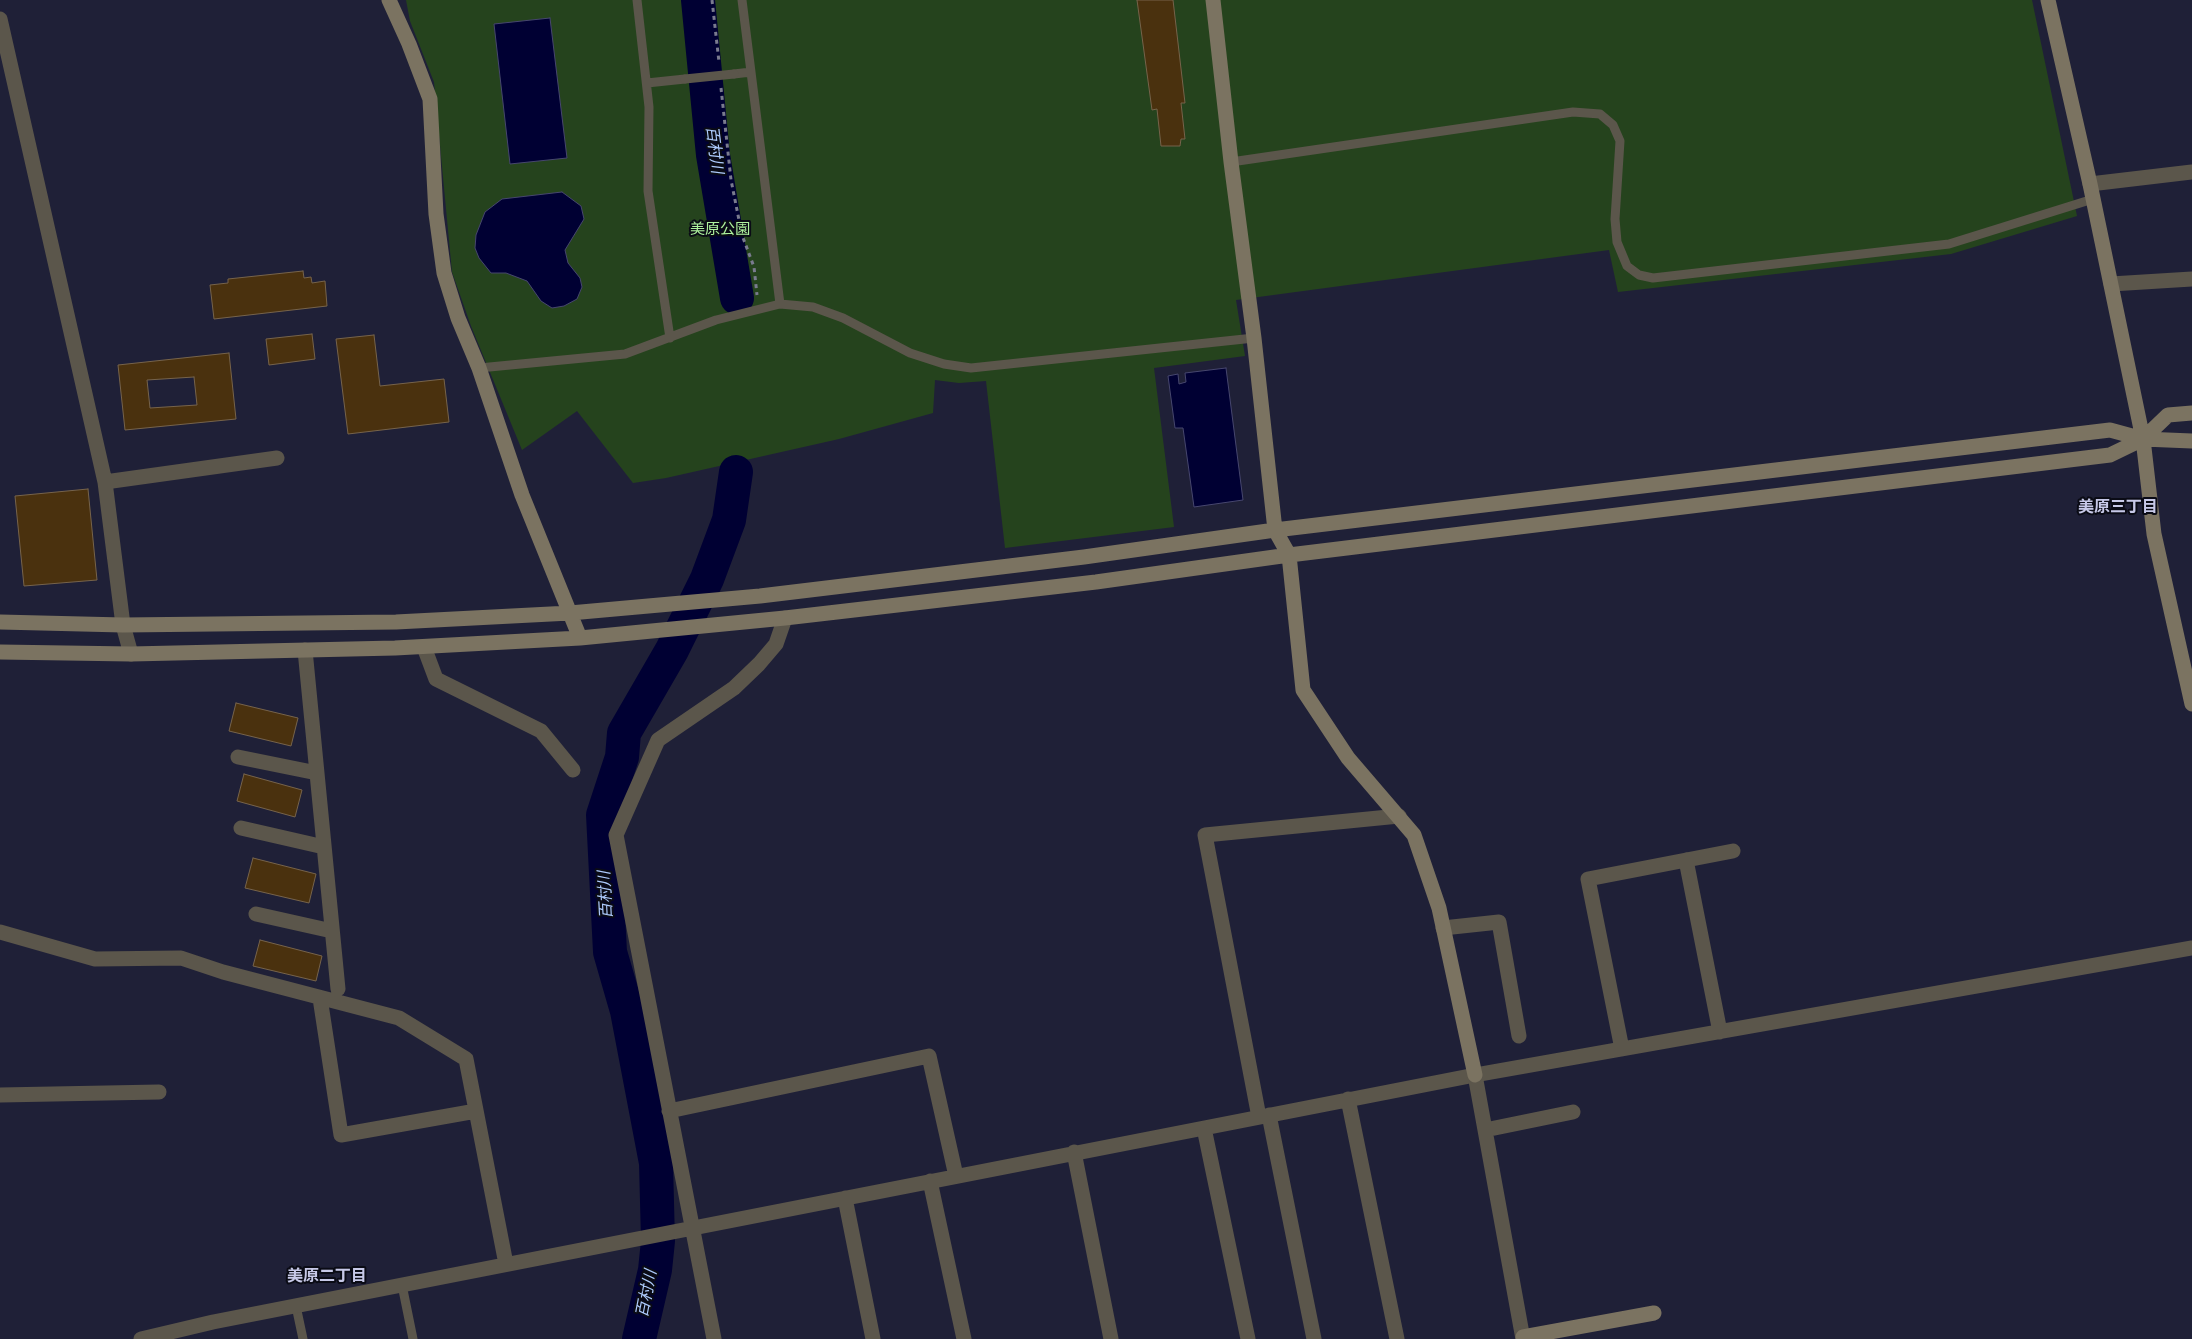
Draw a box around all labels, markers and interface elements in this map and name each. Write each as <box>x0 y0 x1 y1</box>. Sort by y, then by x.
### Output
water label: 百村川 <box>701 125 725 175</box>
park label: 美原公園 <box>690 222 750 240</box>
district label: 美原三丁目 <box>2078 498 2158 518</box>
water label: 百村川 <box>596 871 618 919</box>
district label: 美原二丁目 <box>287 1267 367 1287</box>
water label: 百村川 <box>634 1269 662 1319</box>

